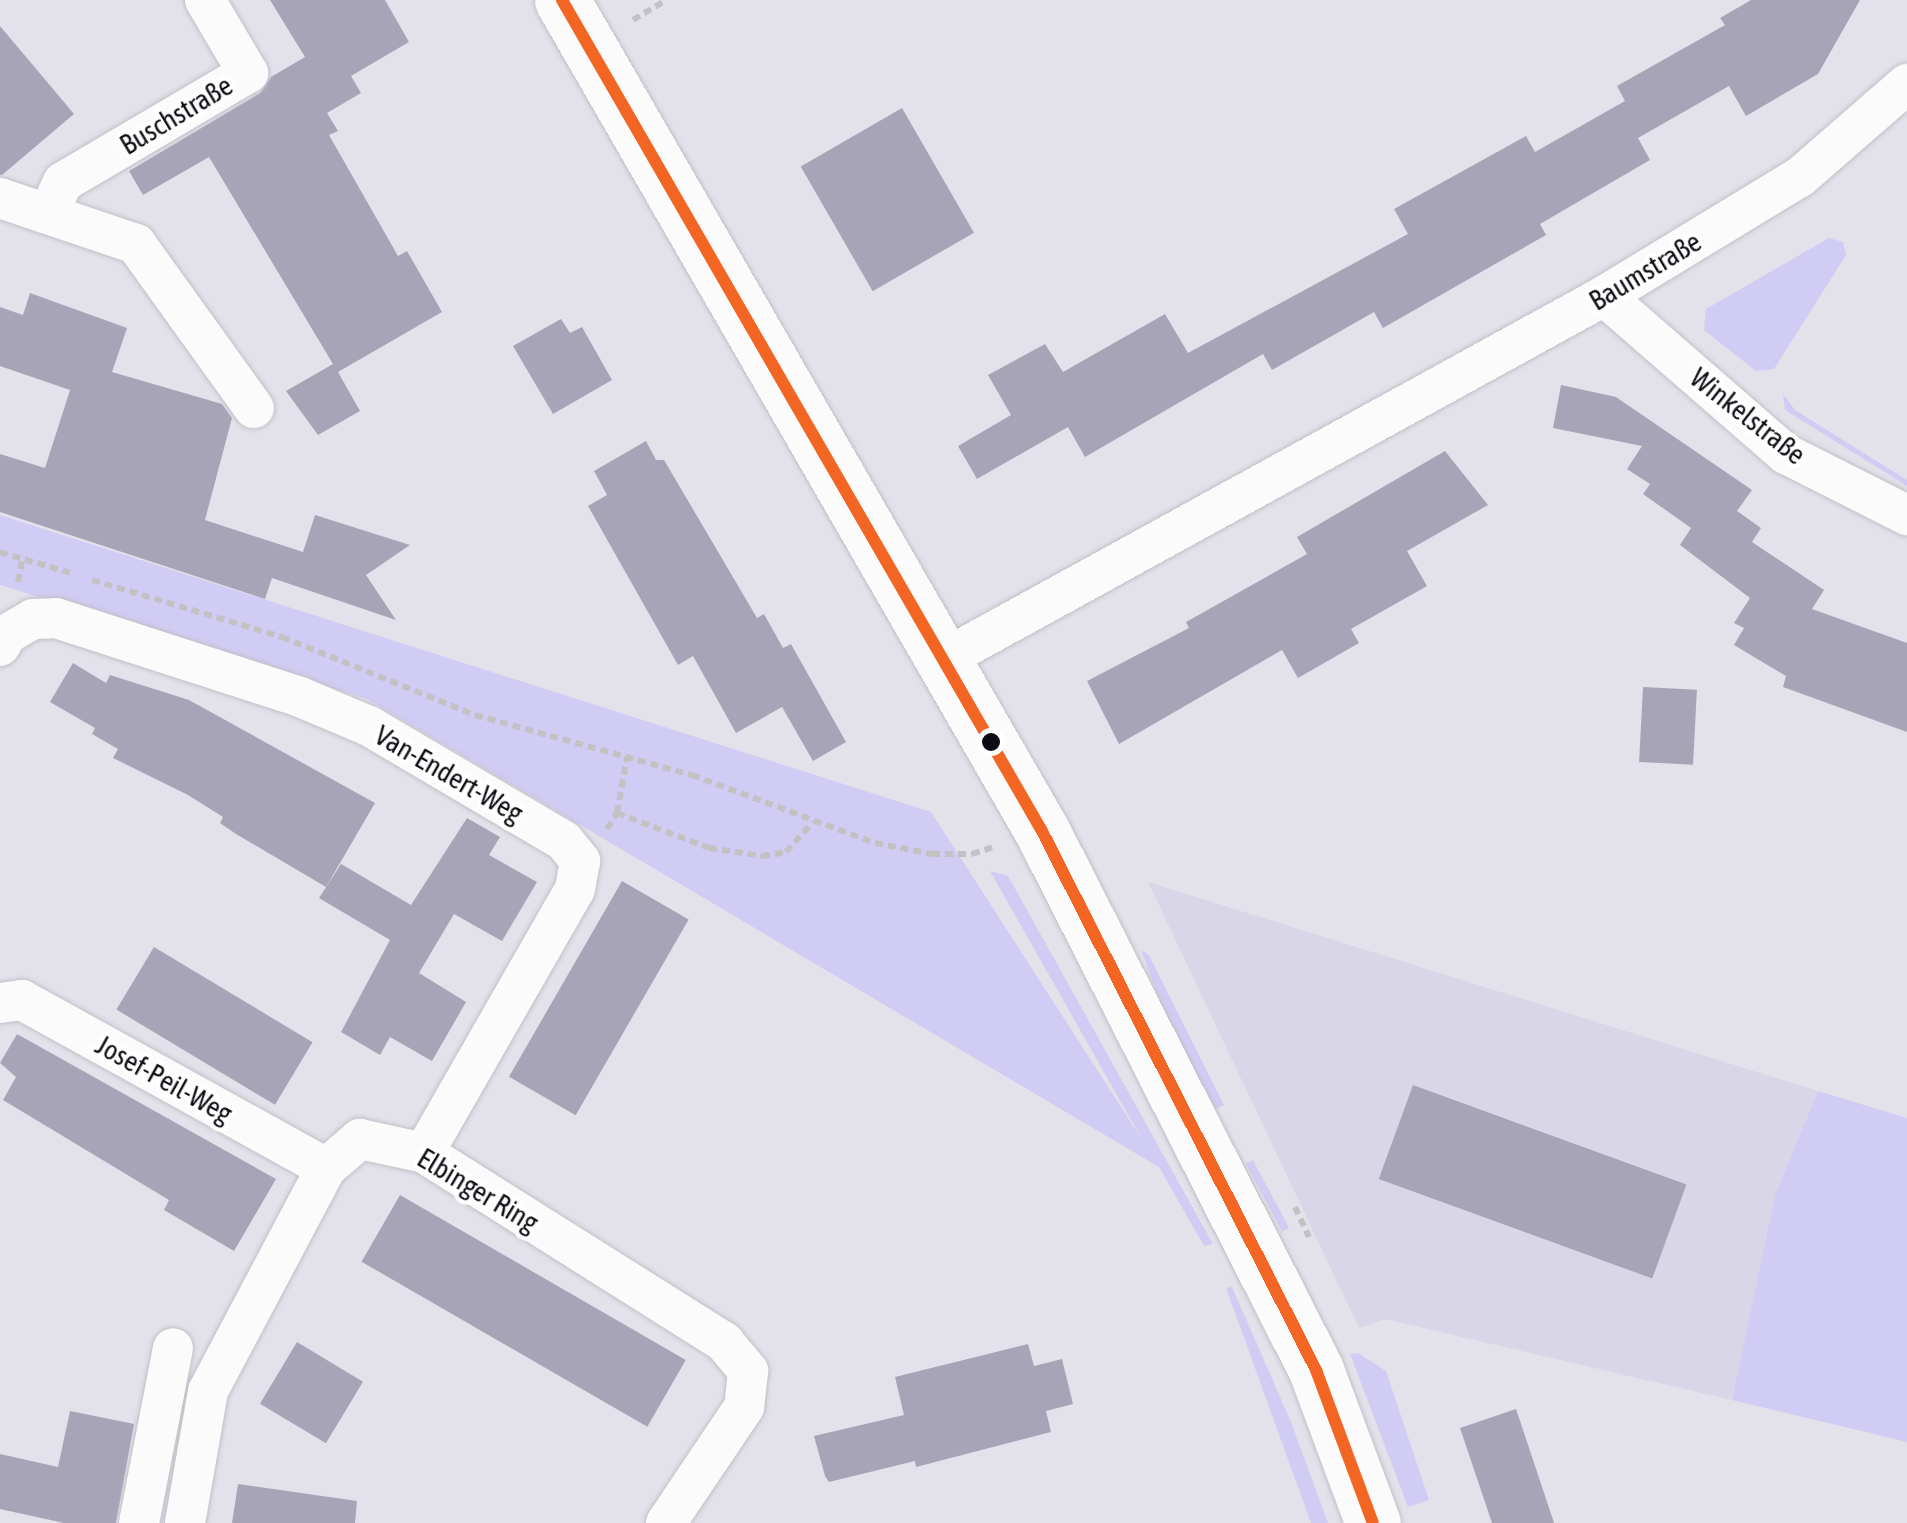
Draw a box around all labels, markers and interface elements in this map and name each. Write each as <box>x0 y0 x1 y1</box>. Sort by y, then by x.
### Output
street label: Buschstraße <box>114 68 238 162</box>
street label: Baumstraße <box>1583 225 1707 317</box>
street label: Winkelstraße <box>1684 361 1812 471</box>
street label: Van-Endert-Weg <box>369 718 529 830</box>
unlabelled marker <box>981 732 1001 752</box>
street label: Josef-Peil-Weg <box>90 1028 238 1130</box>
street label: Elbinger Ring <box>411 1141 545 1239</box>

